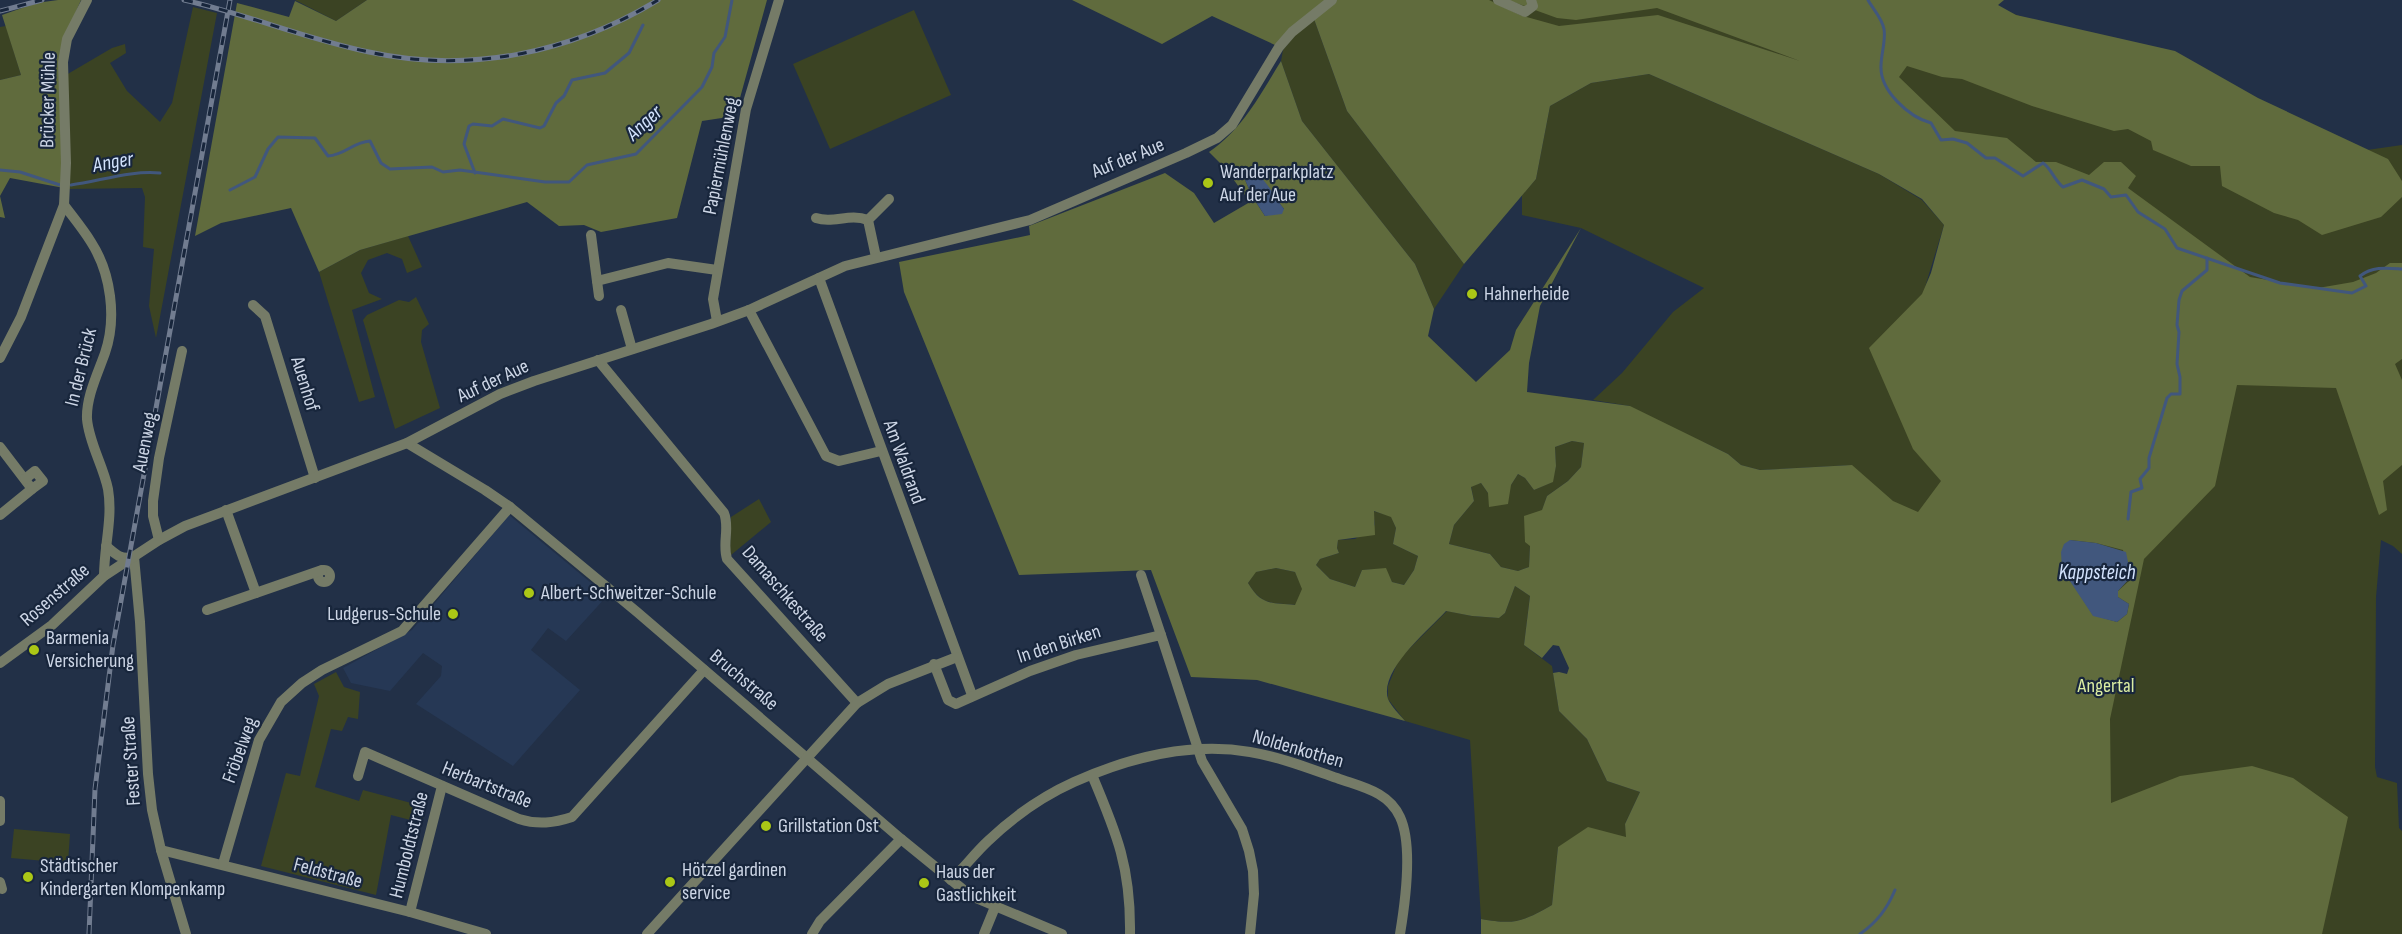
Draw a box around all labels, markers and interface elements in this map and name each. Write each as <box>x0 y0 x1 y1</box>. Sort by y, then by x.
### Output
street label: Brücker Mühle <box>35 52 61 148</box>
street label: Papiermühlenweg <box>698 95 744 217</box>
water label: Anger <box>620 99 668 147</box>
street label: Auf der Aue <box>1087 133 1168 184</box>
water label: Anger <box>90 146 136 178</box>
place label: Wanderparkplatz Auf der Aue <box>1219 160 1333 207</box>
marker: Wanderparkplatz Auf der Aue <box>1201 176 1215 190</box>
place label: Hahnerheide <box>1484 282 1569 306</box>
marker: Hahnerheide <box>1465 287 1479 301</box>
street label: In der Brück <box>60 325 102 409</box>
street label: Auenhof <box>285 353 325 415</box>
street label: Auf der Aue <box>453 354 533 408</box>
street label: Auenweg <box>127 410 163 475</box>
street label: Am Waldrand <box>877 416 930 507</box>
street label: Damaschkestraße <box>737 541 833 647</box>
street label: Rosenstraße <box>15 558 95 632</box>
water label: Kappsteich <box>2059 560 2136 585</box>
place label: Albert-Schweitzer-Schule <box>540 581 716 605</box>
marker: Albert-Schweitzer-Schule <box>522 586 536 600</box>
place label: Ludgerus-Schule <box>327 602 441 626</box>
marker: Ludgerus-Schule <box>446 607 460 621</box>
street label: In den Birken <box>1014 619 1104 669</box>
place label: Barmenia Versicherung <box>46 626 134 673</box>
marker: Barmenia Versicherung <box>27 643 41 657</box>
street label: Bruchstraße <box>705 644 783 716</box>
park label: Angertal <box>2077 674 2134 698</box>
street label: Fröbelweg <box>217 714 263 786</box>
street label: Fester Straße <box>116 715 146 807</box>
street label: Noldenkothen <box>1249 725 1347 773</box>
street label: Herbartstraße <box>439 756 535 814</box>
street label: Humboldtstraße <box>384 789 434 901</box>
place label: Grillstation Ost <box>778 814 879 838</box>
marker: Grillstation Ost <box>759 819 773 833</box>
street label: Feldstraße <box>291 852 365 894</box>
place label: Städtischer Kindergarten Klompenkamp <box>40 854 225 901</box>
place label: Hötzel gardinen service <box>682 858 787 905</box>
place label: Haus der Gastlichkeit <box>936 860 1016 907</box>
marker: Städtischer Kindergarten Klompenkamp <box>21 870 35 884</box>
marker: Hötzel gardinen service <box>663 875 677 889</box>
marker: Haus der Gastlichkeit <box>917 876 931 890</box>

